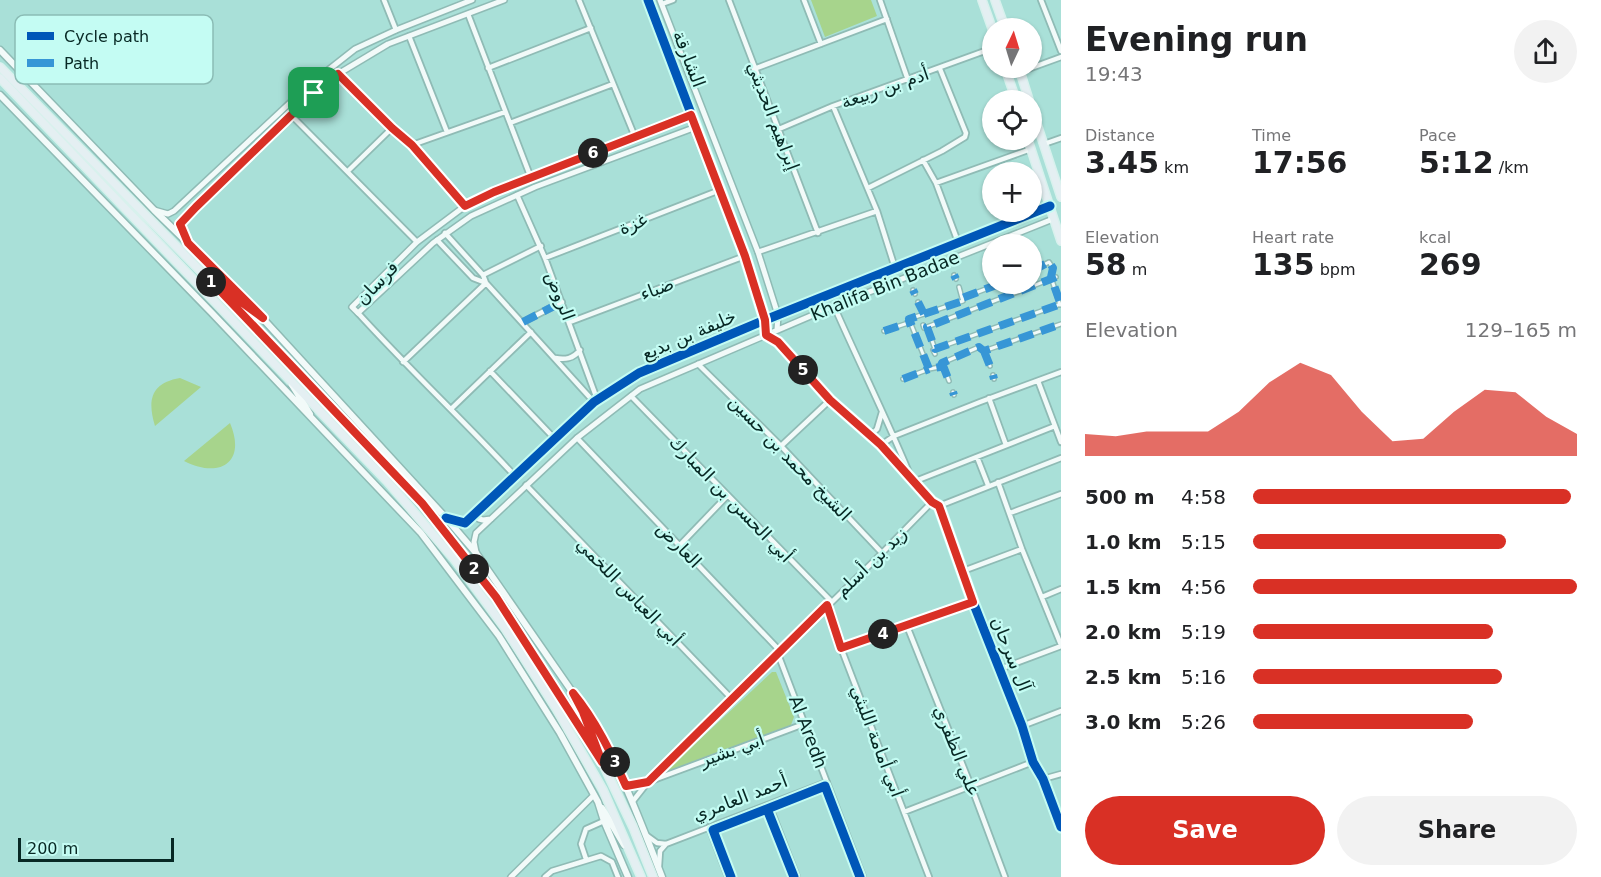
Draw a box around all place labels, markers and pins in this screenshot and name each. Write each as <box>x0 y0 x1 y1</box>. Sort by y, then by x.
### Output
pin <box>288 67 339 118</box>
pin: 6 <box>578 138 608 168</box>
pin: 1 <box>196 267 226 297</box>
pin: 5 <box>788 355 818 385</box>
pin: 2 <box>459 554 489 584</box>
pin: 4 <box>868 619 898 649</box>
pin: 3 <box>600 747 630 777</box>

